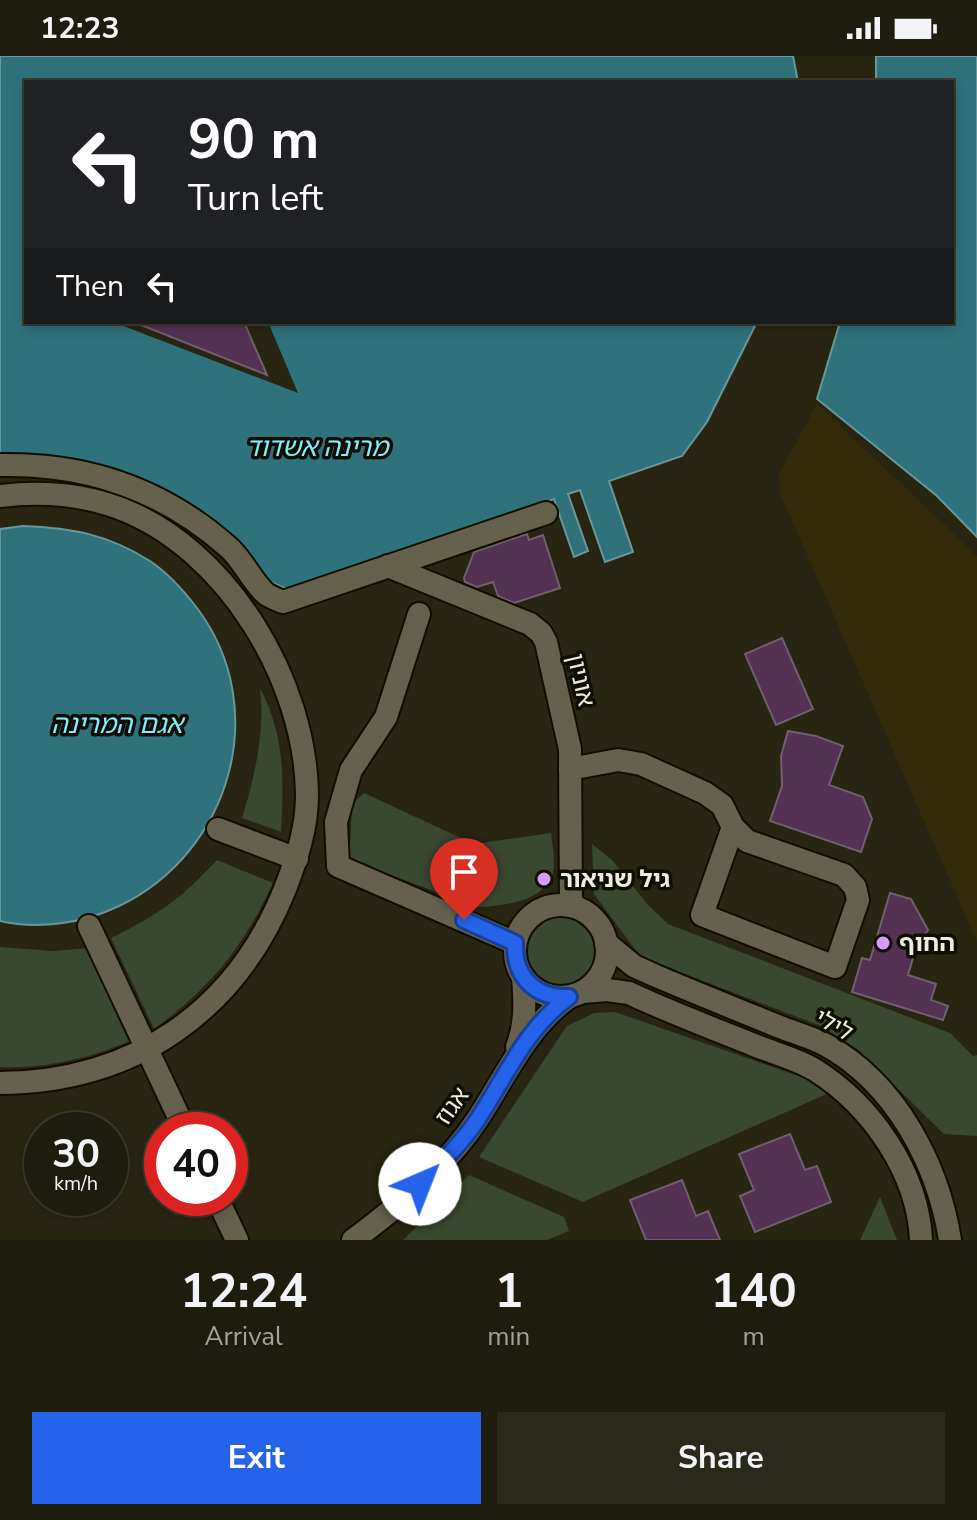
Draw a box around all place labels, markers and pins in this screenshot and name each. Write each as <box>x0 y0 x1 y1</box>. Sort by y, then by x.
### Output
pin <box>430 838 498 920</box>
place label: גיל שניאור <box>560 863 670 895</box>
marker: גיל שניאור <box>535 870 553 888</box>
place label: החוף <box>899 927 955 959</box>
marker: החוף <box>874 934 892 952</box>

